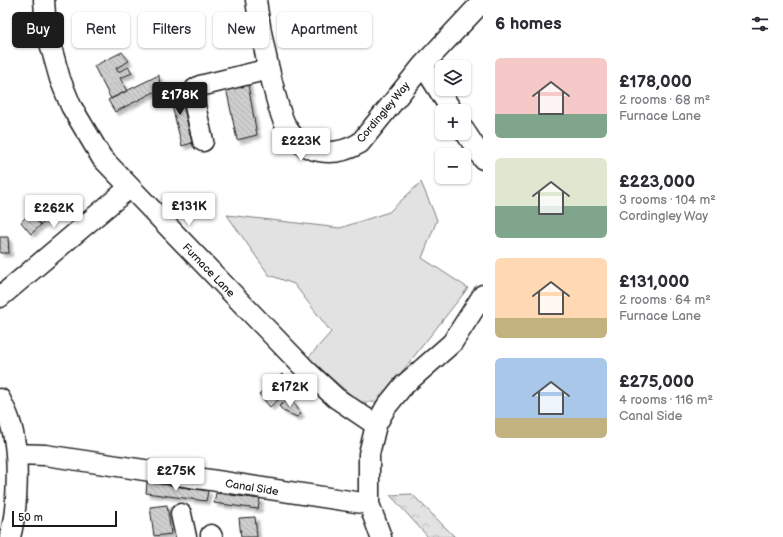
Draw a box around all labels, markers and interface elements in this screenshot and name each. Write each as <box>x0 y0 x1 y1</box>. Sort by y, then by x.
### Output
chip: Buy <box>12 12 64 48</box>
chip: Rent <box>72 12 130 48</box>
chip: Filters <box>138 12 205 48</box>
chip: New <box>213 12 269 48</box>
chip: Apartment <box>277 12 372 48</box>
icon: filters <box>749 13 771 35</box>
text: 6 homes <box>495 14 562 34</box>
map controls <box>435 60 471 184</box>
button: layers <box>435 60 471 96</box>
text: £178,000 <box>619 72 692 92</box>
icon: home <box>527 74 575 122</box>
street label: Cordingley Way <box>354 79 413 145</box>
pin: £178K <box>152 82 208 116</box>
text: £178K <box>161 87 199 103</box>
text: 2 rooms · 68 m² <box>619 92 710 108</box>
button: + <box>435 104 471 140</box>
text: Furnace Lane <box>619 108 701 124</box>
pin: £223K <box>273 128 329 162</box>
text: £223K <box>281 133 321 149</box>
button: − <box>435 148 471 184</box>
text: £223,000 <box>619 172 695 192</box>
icon: home <box>527 174 575 222</box>
text: 3 rooms · 104 m² <box>619 192 716 208</box>
pin: £131K <box>161 193 217 227</box>
pin: £262K <box>26 195 82 229</box>
text: £131K <box>171 198 207 214</box>
text: £262K <box>34 200 74 216</box>
text: Cordingley Way <box>619 208 708 224</box>
street label: Furnace Lane <box>180 241 238 300</box>
text: £131,000 <box>619 272 689 292</box>
icon: home <box>527 274 575 322</box>
text: 2 rooms · 64 m² <box>619 292 711 308</box>
text: Furnace Lane <box>619 308 701 324</box>
text: £275,000 <box>619 372 694 392</box>
pin: £172K <box>262 374 318 408</box>
icon: home <box>527 374 575 422</box>
text: £172K <box>271 379 309 395</box>
text: 4 rooms · 116 m² <box>619 392 713 408</box>
text: Canal Side <box>619 408 683 424</box>
pin: £275K <box>148 458 204 492</box>
text: £275K <box>156 463 196 479</box>
street label: Canal Side <box>224 477 280 498</box>
scale bar <box>12 509 117 528</box>
text: 50 m <box>18 511 43 524</box>

